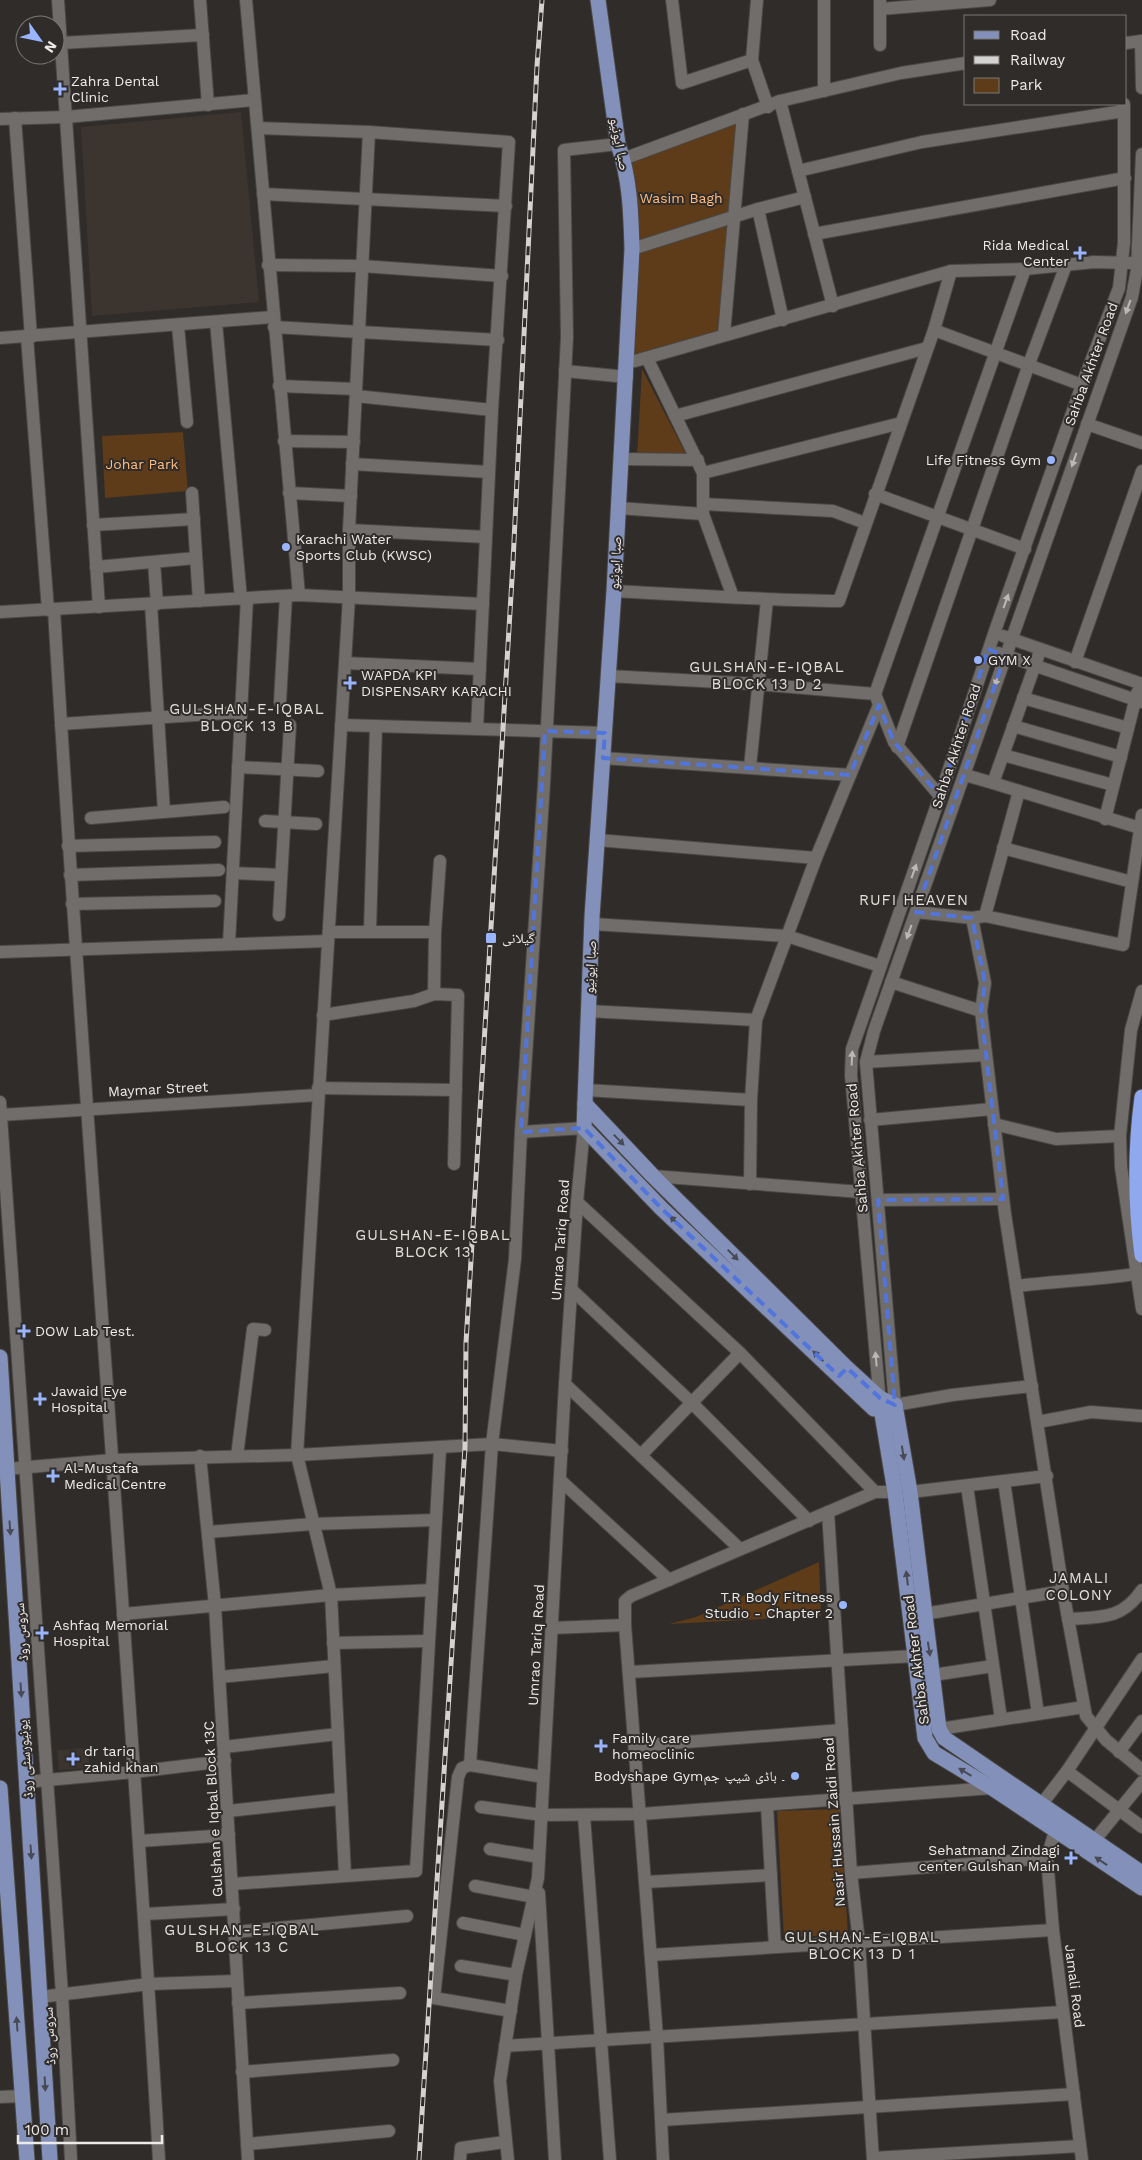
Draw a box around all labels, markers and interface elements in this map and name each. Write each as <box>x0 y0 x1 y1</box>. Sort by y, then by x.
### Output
north arrow <box>15 15 65 65</box>
legend <box>964 15 1127 105</box>
text: Road <box>1010 26 1047 44</box>
text: N <box>41 38 60 56</box>
text: Railway <box>1010 51 1065 69</box>
place label: Zahra Dental Clinic <box>71 73 160 105</box>
text: Park <box>1010 76 1043 94</box>
marker: Zahra Dental Clinic <box>53 82 67 96</box>
street label: صبا ایونیو <box>606 116 633 172</box>
park label: Wasim Bagh <box>639 190 723 206</box>
place label: Rida Medical Center <box>982 237 1070 269</box>
marker: Rida Medical Center <box>1073 246 1087 260</box>
one-way arrow <box>1124 299 1131 314</box>
street label: Sahba Akhter Road <box>1061 300 1121 428</box>
place label: Life Fitness Gym <box>926 452 1041 468</box>
one-way arrow <box>1070 453 1078 468</box>
marker: Life Fitness Gym <box>1045 454 1057 466</box>
park label: Johar Park <box>105 456 179 472</box>
place label: Karachi Water Sports Club (KWSC) <box>296 531 432 563</box>
street label: صبا ایونیو <box>606 536 625 590</box>
marker: Karachi Water Sports Club (KWSC) <box>280 541 292 553</box>
one-way arrow <box>1003 594 1010 609</box>
place label: GYM X <box>988 652 1031 668</box>
marker: GYM X <box>972 654 984 666</box>
district label: GULSHAN-E-IQBAL BLOCK 13 D 2 <box>689 658 845 693</box>
place label: WAPDA KPI DISPENSARY KARACHI <box>361 667 512 699</box>
one-way arrow <box>992 672 1000 687</box>
marker: WAPDA KPI DISPENSARY KARACHI <box>343 676 357 690</box>
street label: Sahba Akhter Road <box>928 682 984 810</box>
district label: GULSHAN-E-IQBAL BLOCK 13 B <box>169 700 325 735</box>
one-way arrow <box>910 863 918 878</box>
district label: RUFI HEAVEN <box>859 891 969 909</box>
one-way arrow <box>905 924 912 939</box>
place label: گیلانی <box>502 930 535 947</box>
marker: گیلانی <box>484 931 498 945</box>
street label: صبا ایونیو <box>581 940 600 994</box>
one-way arrow <box>848 1050 856 1066</box>
street label: Maymar Street <box>108 1078 209 1100</box>
street label: Sahba Akhter Road <box>843 1083 871 1213</box>
one-way arrow <box>613 1133 625 1145</box>
street label: Umrao Tariq Road <box>548 1179 572 1301</box>
one-way arrow <box>669 1215 681 1227</box>
district label: GULSHAN-E-IQBAL BLOCK 13 <box>355 1226 511 1261</box>
one-way arrow <box>727 1249 739 1261</box>
place label: DOW Lab Test. <box>35 1323 135 1339</box>
marker: DOW Lab Test. <box>17 1324 31 1338</box>
one-way arrow <box>813 1350 825 1362</box>
one-way arrow <box>872 1351 880 1367</box>
place label: Jawaid Eye Hospital <box>51 1383 127 1415</box>
marker: Jawaid Eye Hospital <box>33 1392 47 1406</box>
one-way arrow <box>900 1446 908 1462</box>
place label: Al-Mustafa Medical Centre <box>64 1460 166 1492</box>
marker: Al-Mustafa Medical Centre <box>46 1469 60 1483</box>
one-way arrow <box>7 1520 15 1536</box>
district label: JAMALI COLONY <box>1046 1569 1112 1604</box>
one-way arrow <box>902 1570 910 1586</box>
street label: Umrao Tariq Road <box>525 1584 547 1706</box>
place label: T.R Body Fitness Studio - Chapter 2 <box>705 1589 833 1621</box>
street label: Sahba Akhter Road <box>900 1594 932 1726</box>
marker: T.R Body Fitness Studio - Chapter 2 <box>837 1599 849 1611</box>
street label: سروس روڈ <box>11 1602 32 1662</box>
place label: Ashfaq Memorial Hospital <box>53 1617 169 1649</box>
marker: Ashfaq Memorial Hospital <box>35 1626 49 1640</box>
one-way arrow <box>926 1641 934 1657</box>
one-way arrow <box>17 1683 25 1699</box>
street label: یونیورسٹی روڈ <box>14 1719 37 1799</box>
street label: Gulshan e Iqbal Block 13C <box>200 1720 226 1898</box>
place label: Family care homeoclinic <box>612 1730 695 1762</box>
street label: Nasir Hussain Zaidi Road <box>820 1737 848 1907</box>
marker: Family care homeoclinic <box>594 1739 608 1753</box>
place label: dr tariq zahid khan <box>84 1743 159 1775</box>
marker: dr tariq zahid khan <box>66 1752 80 1766</box>
place label: Bodyshape Gym۔ باڈی شیپ جم <box>594 1768 786 1786</box>
one-way arrow <box>959 1768 972 1777</box>
marker: Bodyshape Gym۔ باڈی شیپ جم <box>789 1770 801 1782</box>
place label: Sehatmand Zindagi center Gulshan Main <box>919 1842 1060 1874</box>
one-way arrow <box>27 1845 35 1861</box>
marker: Sehatmand Zindagi center Gulshan Main <box>1064 1851 1078 1865</box>
one-way arrow <box>1095 1856 1108 1865</box>
district label: GULSHAN-E-IQBAL BLOCK 13 C <box>164 1921 320 1956</box>
district label: GULSHAN-E-IQBAL BLOCK 13 D 1 <box>784 1928 940 1963</box>
street label: Jamali Road <box>1062 1943 1088 2029</box>
street label: سروس روڈ <box>39 2006 60 2065</box>
one-way arrow <box>13 2016 21 2032</box>
one-way arrow <box>42 2077 50 2093</box>
scale bar <box>18 2112 161 2144</box>
text: 100 m <box>25 2121 69 2139</box>

